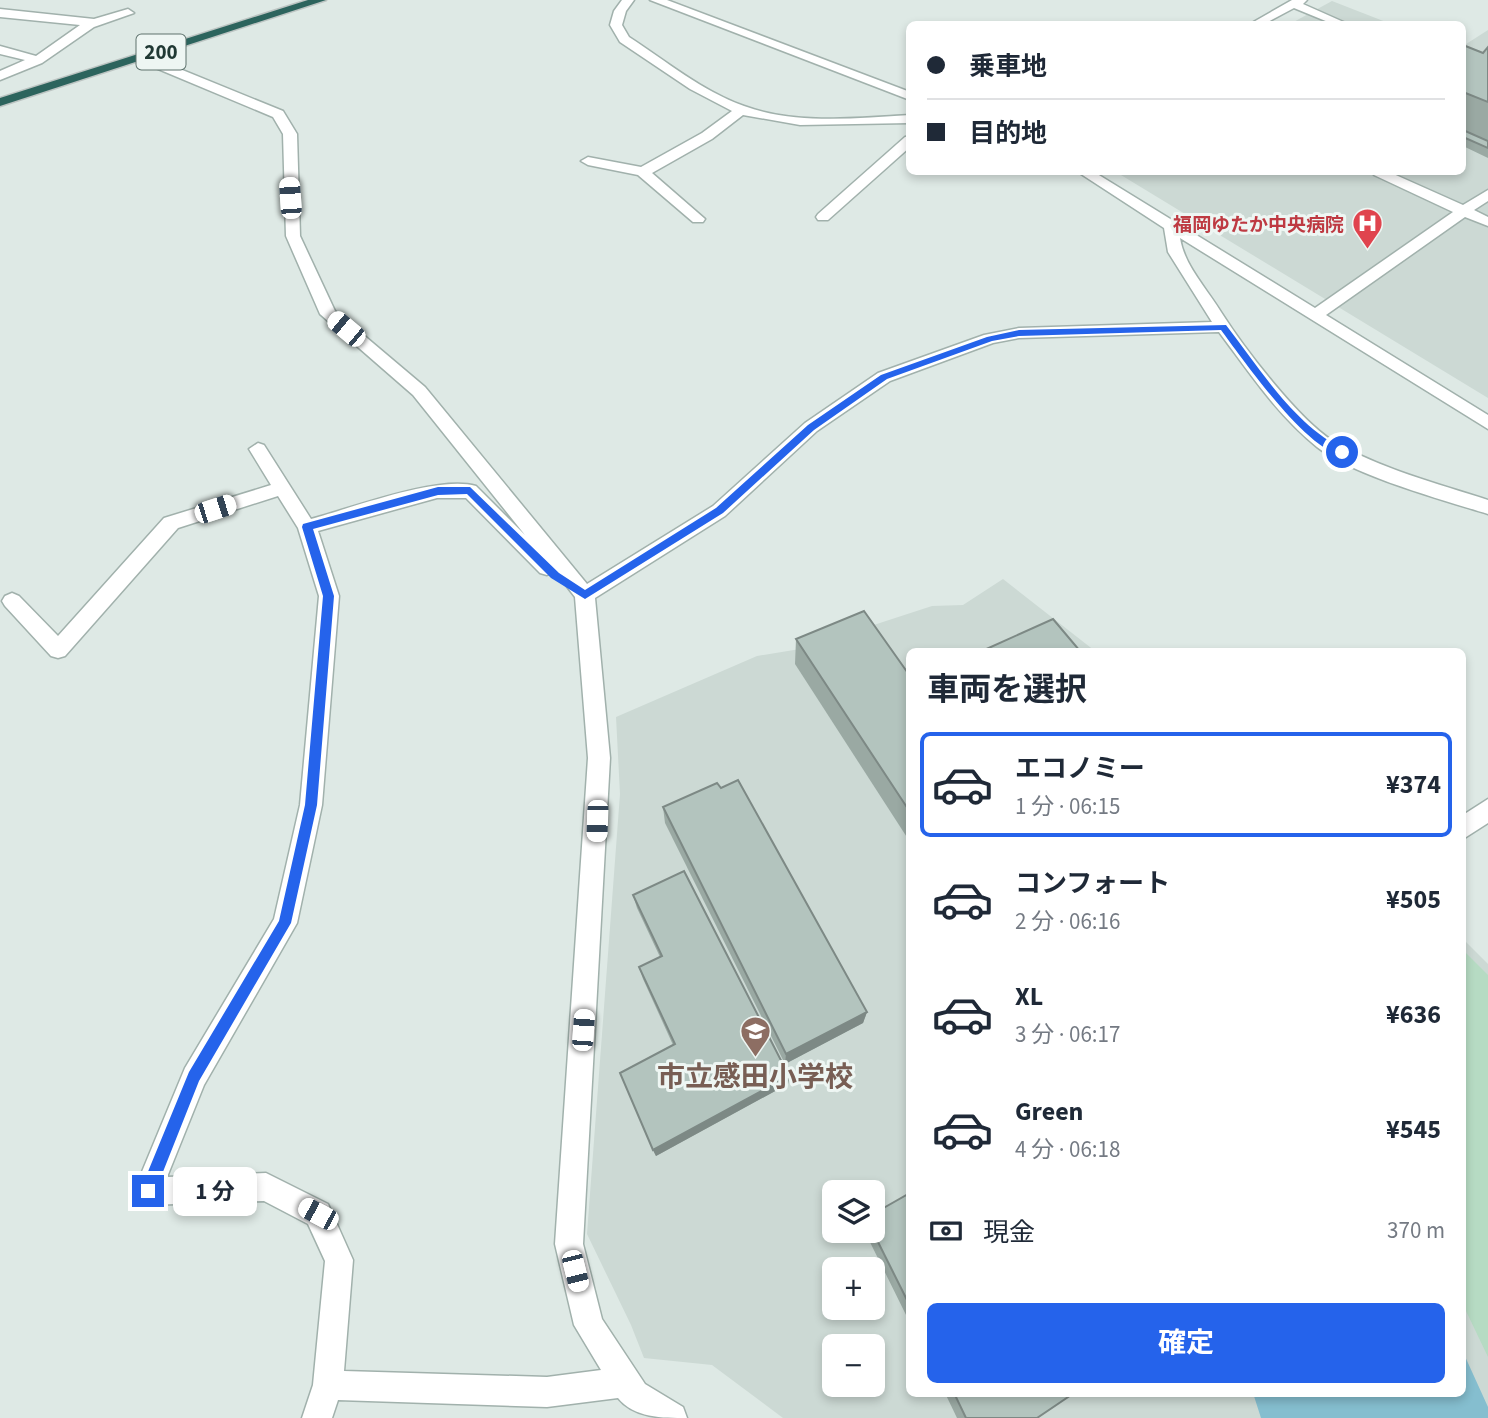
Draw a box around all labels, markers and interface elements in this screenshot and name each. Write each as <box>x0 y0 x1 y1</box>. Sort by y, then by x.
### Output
road number: 200 <box>136 34 186 70</box>
text: 乗車地 <box>969 48 1047 85</box>
text: 目的地 <box>969 115 1047 152</box>
car <box>279 176 302 220</box>
hospital icon: 福岡ゆたか中央病院 <box>1350 207 1384 251</box>
place label: 福岡ゆたか中央病院 <box>1173 212 1344 239</box>
car <box>324 307 369 351</box>
route start <box>1326 436 1358 468</box>
car <box>192 493 239 525</box>
text: 車両を選択 <box>927 667 1087 713</box>
text: エコノミー <box>1015 750 1145 787</box>
icon: car <box>931 753 994 816</box>
text: ¥374 <box>1386 766 1441 803</box>
text: 1 分 · 06:15 <box>1015 790 1120 823</box>
car <box>586 800 609 842</box>
text: コンフォート <box>1015 865 1170 902</box>
icon: car <box>931 868 994 931</box>
text: ¥505 <box>1386 881 1441 918</box>
text: 2 分 · 06:16 <box>1015 905 1120 938</box>
text: XL <box>1015 978 1043 1015</box>
icon: car <box>931 983 994 1046</box>
text: ¥636 <box>1386 996 1441 1033</box>
car <box>572 1008 595 1052</box>
school or university icon: 市立感田小学校 <box>738 1015 772 1059</box>
text: 3 分 · 06:17 <box>1015 1018 1120 1051</box>
place label: 市立感田小学校 <box>657 1057 853 1097</box>
text: Green <box>1015 1093 1083 1130</box>
icon: car <box>931 1098 994 1161</box>
text: ¥545 <box>1386 1111 1441 1148</box>
text: 4 分 · 06:18 <box>1015 1133 1120 1166</box>
callout: 1 分 <box>172 1166 256 1216</box>
route end <box>132 1175 164 1207</box>
text: 1 分 <box>195 1175 235 1208</box>
map controls <box>822 1180 885 1397</box>
button: layers <box>822 1180 885 1243</box>
car <box>295 1195 342 1233</box>
icon: cash <box>927 1212 965 1250</box>
text: 現金 <box>983 1214 1035 1251</box>
text: 370 m <box>1387 1214 1445 1247</box>
car <box>560 1248 591 1294</box>
button: + <box>822 1257 885 1320</box>
button: 確定 <box>927 1303 1445 1383</box>
button: − <box>822 1334 885 1397</box>

